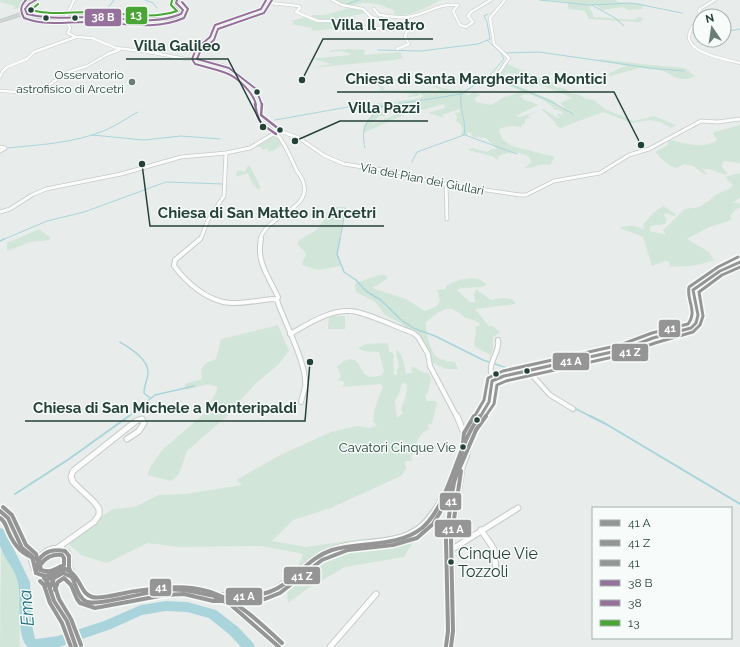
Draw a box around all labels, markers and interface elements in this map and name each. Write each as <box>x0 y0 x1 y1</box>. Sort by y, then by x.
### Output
unlabelled marker <box>26 5 36 15</box>
line badge: 13 <box>125 6 148 25</box>
line badge: 38 B <box>84 8 122 27</box>
north arrow <box>692 8 732 48</box>
text: 13 <box>130 9 142 22</box>
text: 38 B <box>92 11 115 24</box>
text: N <box>704 11 715 26</box>
callout: Villa Il Teatro <box>323 12 433 39</box>
unlabelled marker <box>41 13 51 23</box>
unlabelled marker <box>70 13 80 23</box>
text: Villa Il Teatro <box>331 16 425 34</box>
callout: Villa Galileo <box>126 32 228 59</box>
text: Villa Galileo <box>134 37 220 55</box>
callout: Chiesa di Santa Margherita a Montici <box>337 65 614 92</box>
place label: Osservatorio astrofisico di Arcetri <box>16 68 124 96</box>
text: Chiesa di Santa Margherita a Montici <box>345 70 607 88</box>
marker: Osservatorio astrofisico di Arcetri <box>127 77 137 87</box>
unlabelled marker <box>252 87 262 97</box>
callout: Villa Pazzi <box>340 94 428 121</box>
text: Villa Pazzi <box>348 99 420 117</box>
unlabelled marker <box>275 125 285 135</box>
street label: Via del Pian dei Giullari <box>359 160 485 198</box>
callout: Chiesa di San Matteo in Arcetri <box>150 199 384 226</box>
text: Chiesa di San Matteo in Arcetri <box>158 204 376 222</box>
line badge: 41 <box>658 319 681 338</box>
text: 41 <box>664 322 676 335</box>
line badge: 41 Z <box>611 343 649 362</box>
text: 41 Z <box>619 346 641 359</box>
line badge: 41 A <box>552 352 590 371</box>
text: 41 A <box>560 355 582 368</box>
unlabelled marker <box>522 366 532 376</box>
unlabelled marker <box>491 369 501 379</box>
callout: Chiesa di San Michele a Monteripaldi <box>25 394 305 421</box>
text: Chiesa di San Michele a Monteripaldi <box>33 399 297 417</box>
unlabelled marker <box>472 415 482 425</box>
place label: Cavatori Cinque Vie <box>339 440 456 455</box>
marker: Cavatori Cinque Vie <box>458 442 468 452</box>
line badge: 41 <box>439 492 462 511</box>
text: 41 <box>445 495 457 508</box>
legend <box>592 507 732 639</box>
text: 41 A <box>628 516 651 530</box>
line badge: 41 A <box>434 519 472 538</box>
text: 41 A <box>442 523 464 536</box>
text: 41 Z <box>628 536 651 550</box>
place label: Cinque Vie Tozzoli <box>458 544 538 581</box>
text: 41 <box>628 556 640 570</box>
marker: Cinque Vie Tozzoli <box>446 557 456 567</box>
line badge: 41 Z <box>283 566 321 585</box>
text: 41 Z <box>291 570 313 583</box>
text: 38 B <box>628 576 653 590</box>
line badge: 41 <box>149 578 172 597</box>
text: 41 <box>155 581 167 594</box>
line badge: 41 A <box>225 587 263 606</box>
water label: Ema <box>14 588 38 627</box>
text: 41 A <box>233 590 255 603</box>
text: 38 <box>628 596 642 610</box>
text: 13 <box>628 616 640 630</box>

